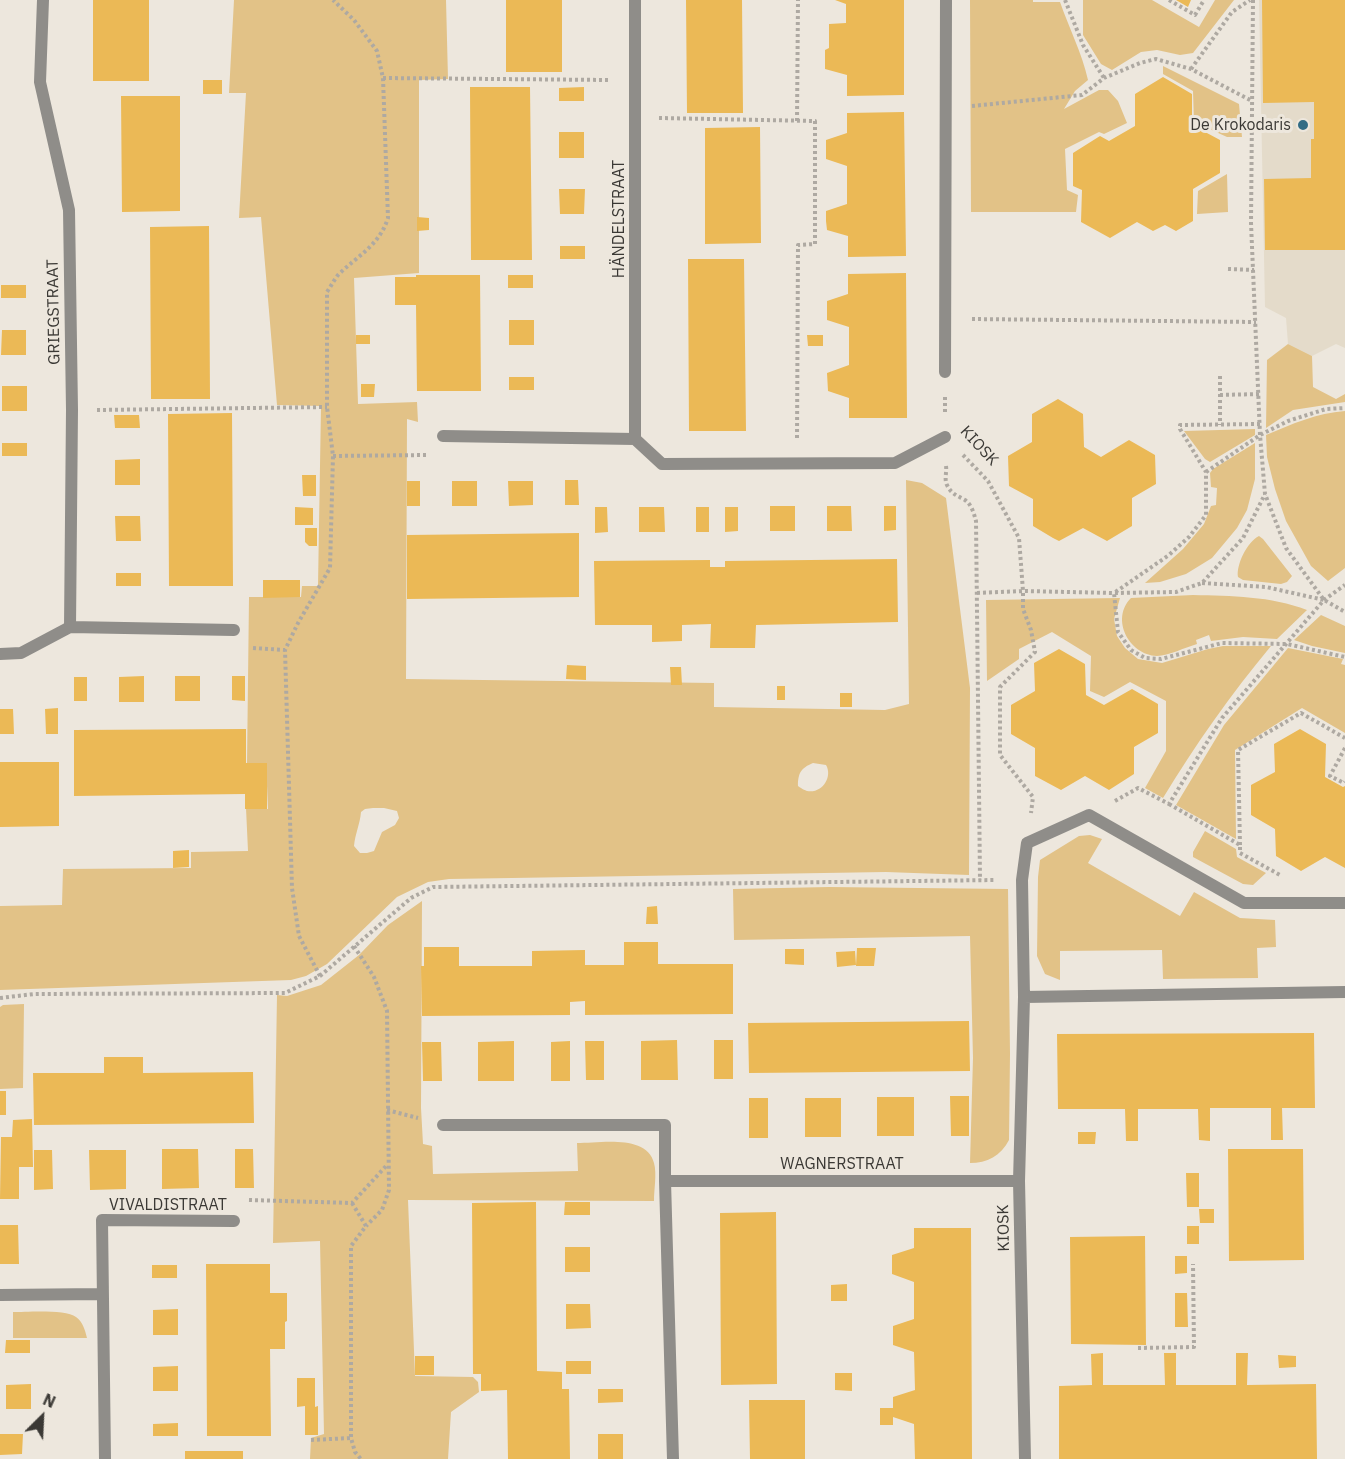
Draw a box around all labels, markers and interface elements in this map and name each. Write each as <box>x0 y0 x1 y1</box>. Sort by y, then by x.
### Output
place label: De Krokodaris <box>1190 115 1291 135</box>
marker: De Krokodaris <box>1296 118 1310 132</box>
street label: HÄNDELSTRAAT <box>609 160 629 278</box>
street label: GRIEGSTRAAT <box>43 259 65 365</box>
street label: KIOSK <box>956 422 1002 470</box>
street label: WAGNERSTRAAT <box>780 1154 904 1174</box>
street label: VIVALDISTRAAT <box>109 1195 227 1215</box>
street label: KIOSK <box>994 1204 1014 1252</box>
north arrow <box>12 1387 72 1447</box>
text: N <box>40 1389 59 1412</box>

